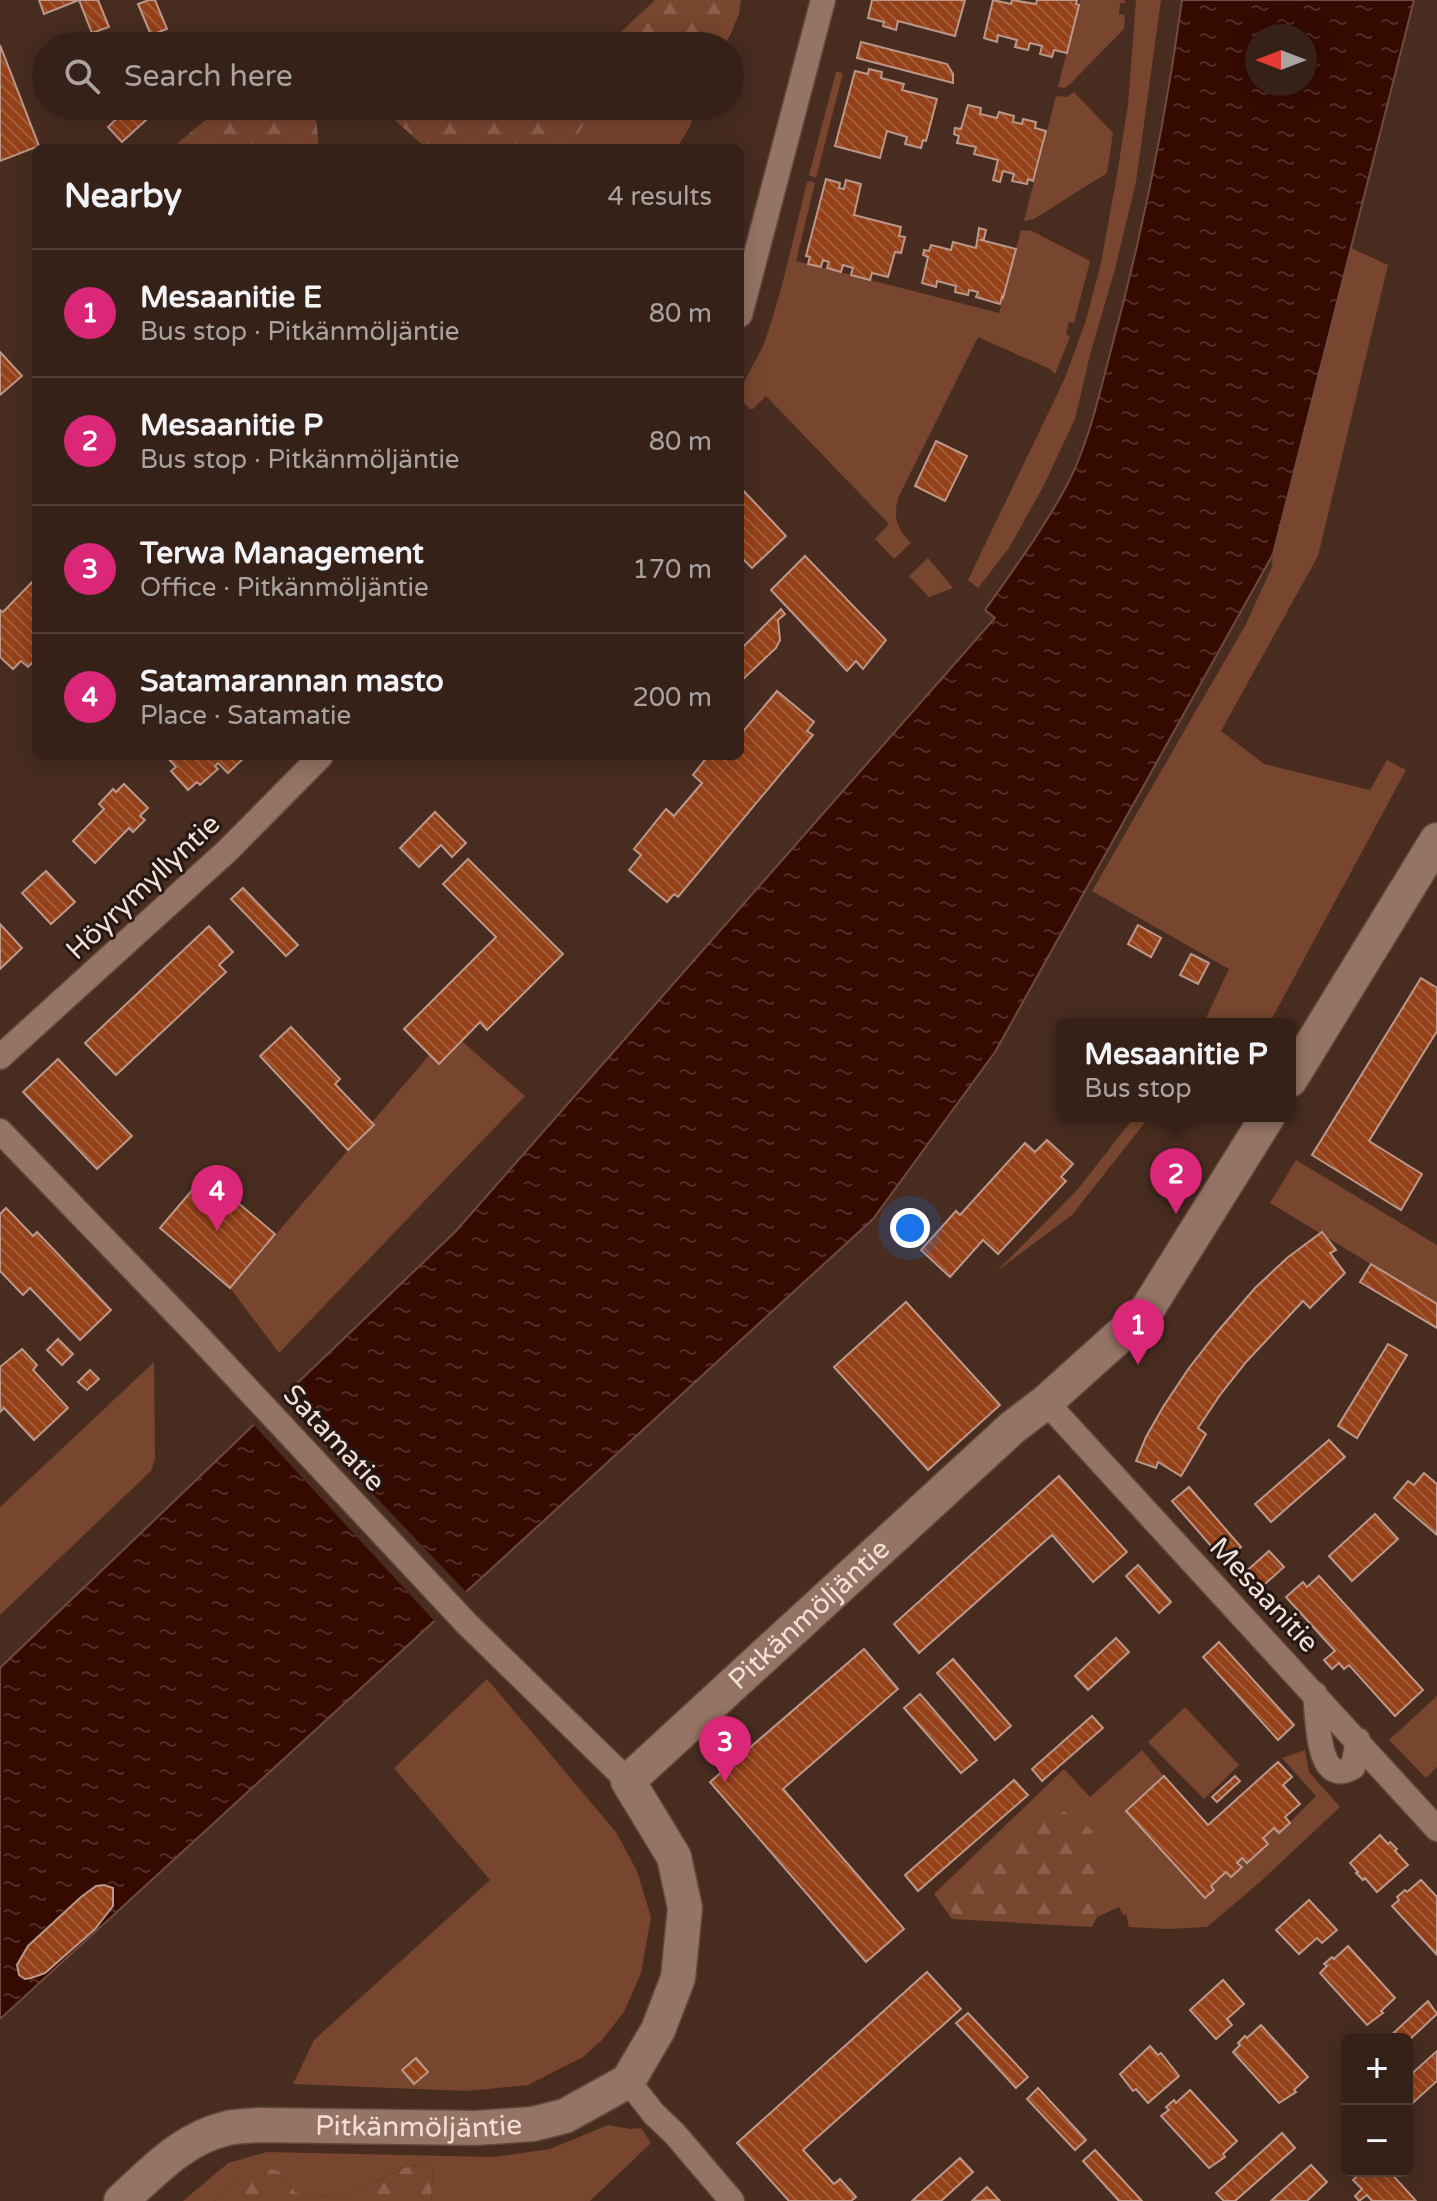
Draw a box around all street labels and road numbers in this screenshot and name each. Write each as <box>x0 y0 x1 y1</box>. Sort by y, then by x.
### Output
street label: Höyrymyllyntie <box>59 807 227 967</box>
street label: Satamatie <box>276 1378 392 1498</box>
street label: Mesaanitie <box>1202 1530 1326 1660</box>
street label: Pitkänmöljäntie <box>722 1532 897 1697</box>
street label: Pitkänmöljäntie <box>315 2108 523 2145</box>

